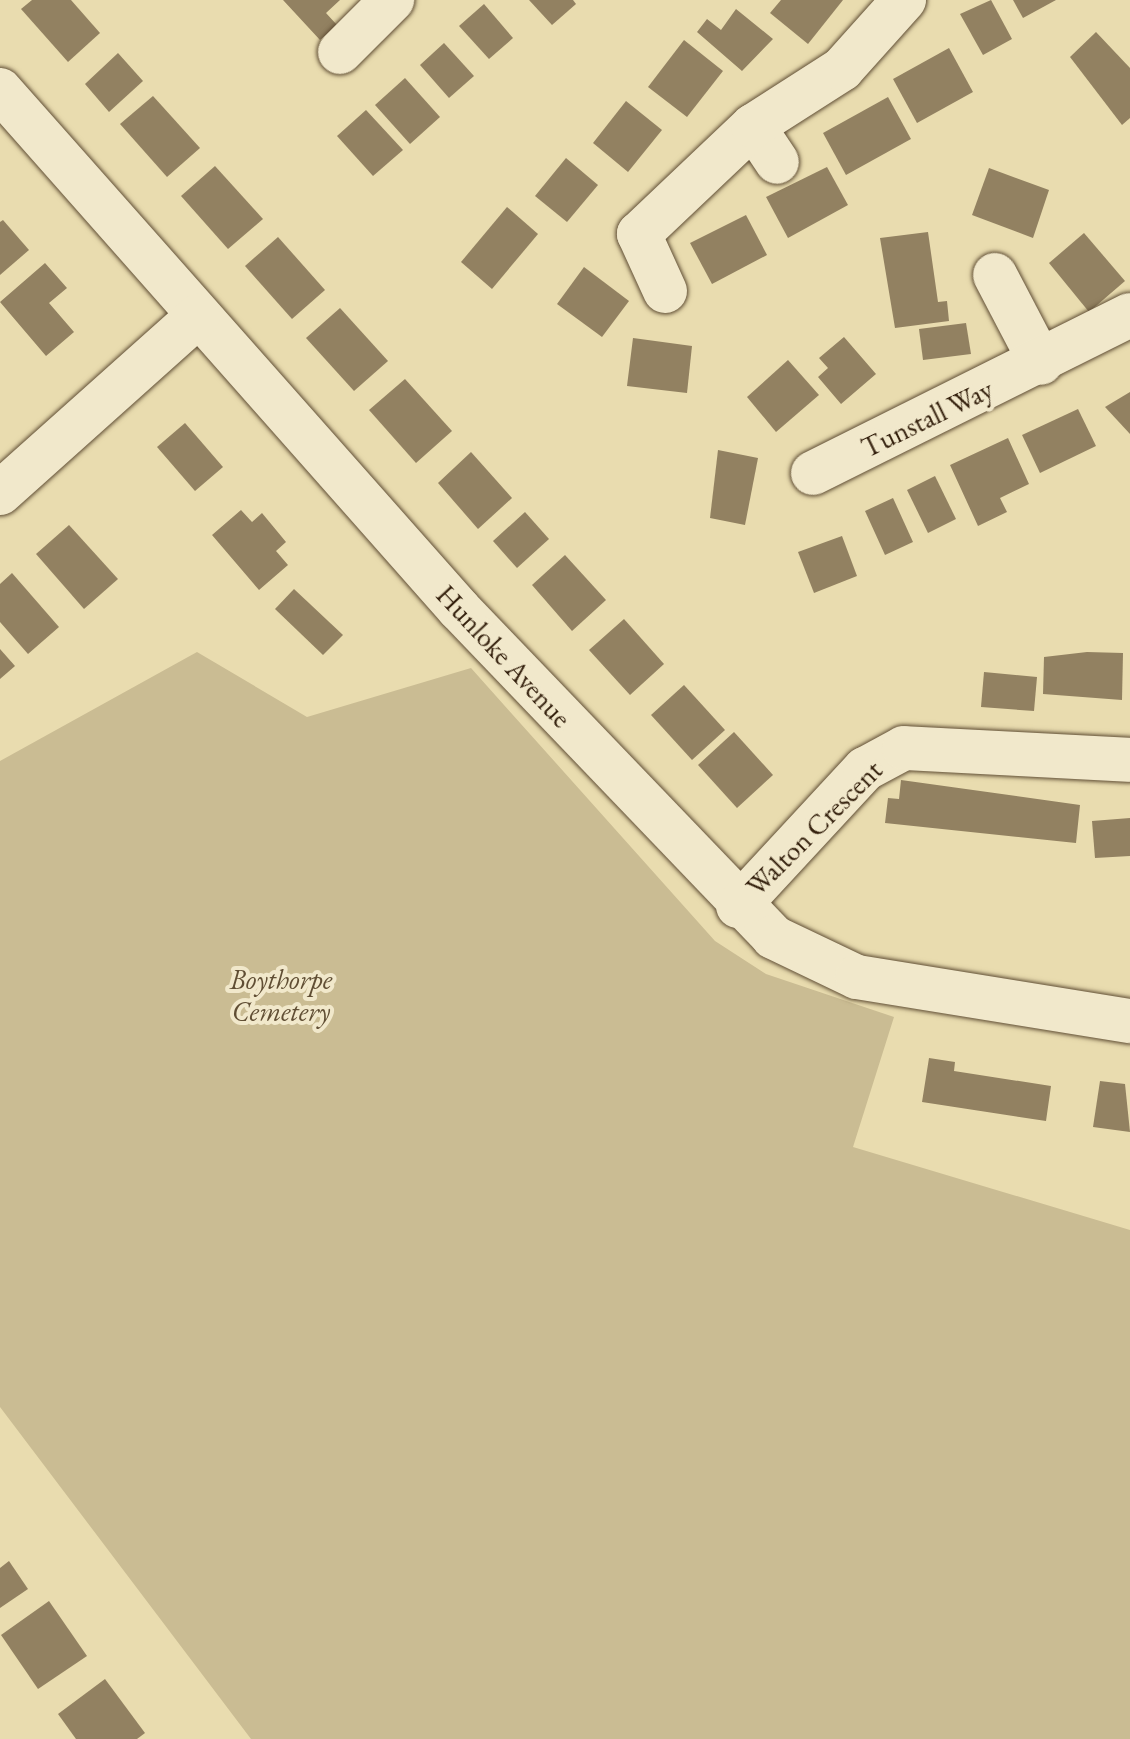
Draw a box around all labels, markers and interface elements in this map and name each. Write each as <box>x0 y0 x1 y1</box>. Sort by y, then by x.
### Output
street label: Tunstall Way <box>856 372 998 464</box>
street label: Hunloke Avenue <box>430 578 578 734</box>
street label: Walton Crescent <box>739 753 889 903</box>
park label: Boythorpe Cemetery <box>230 962 332 1028</box>

